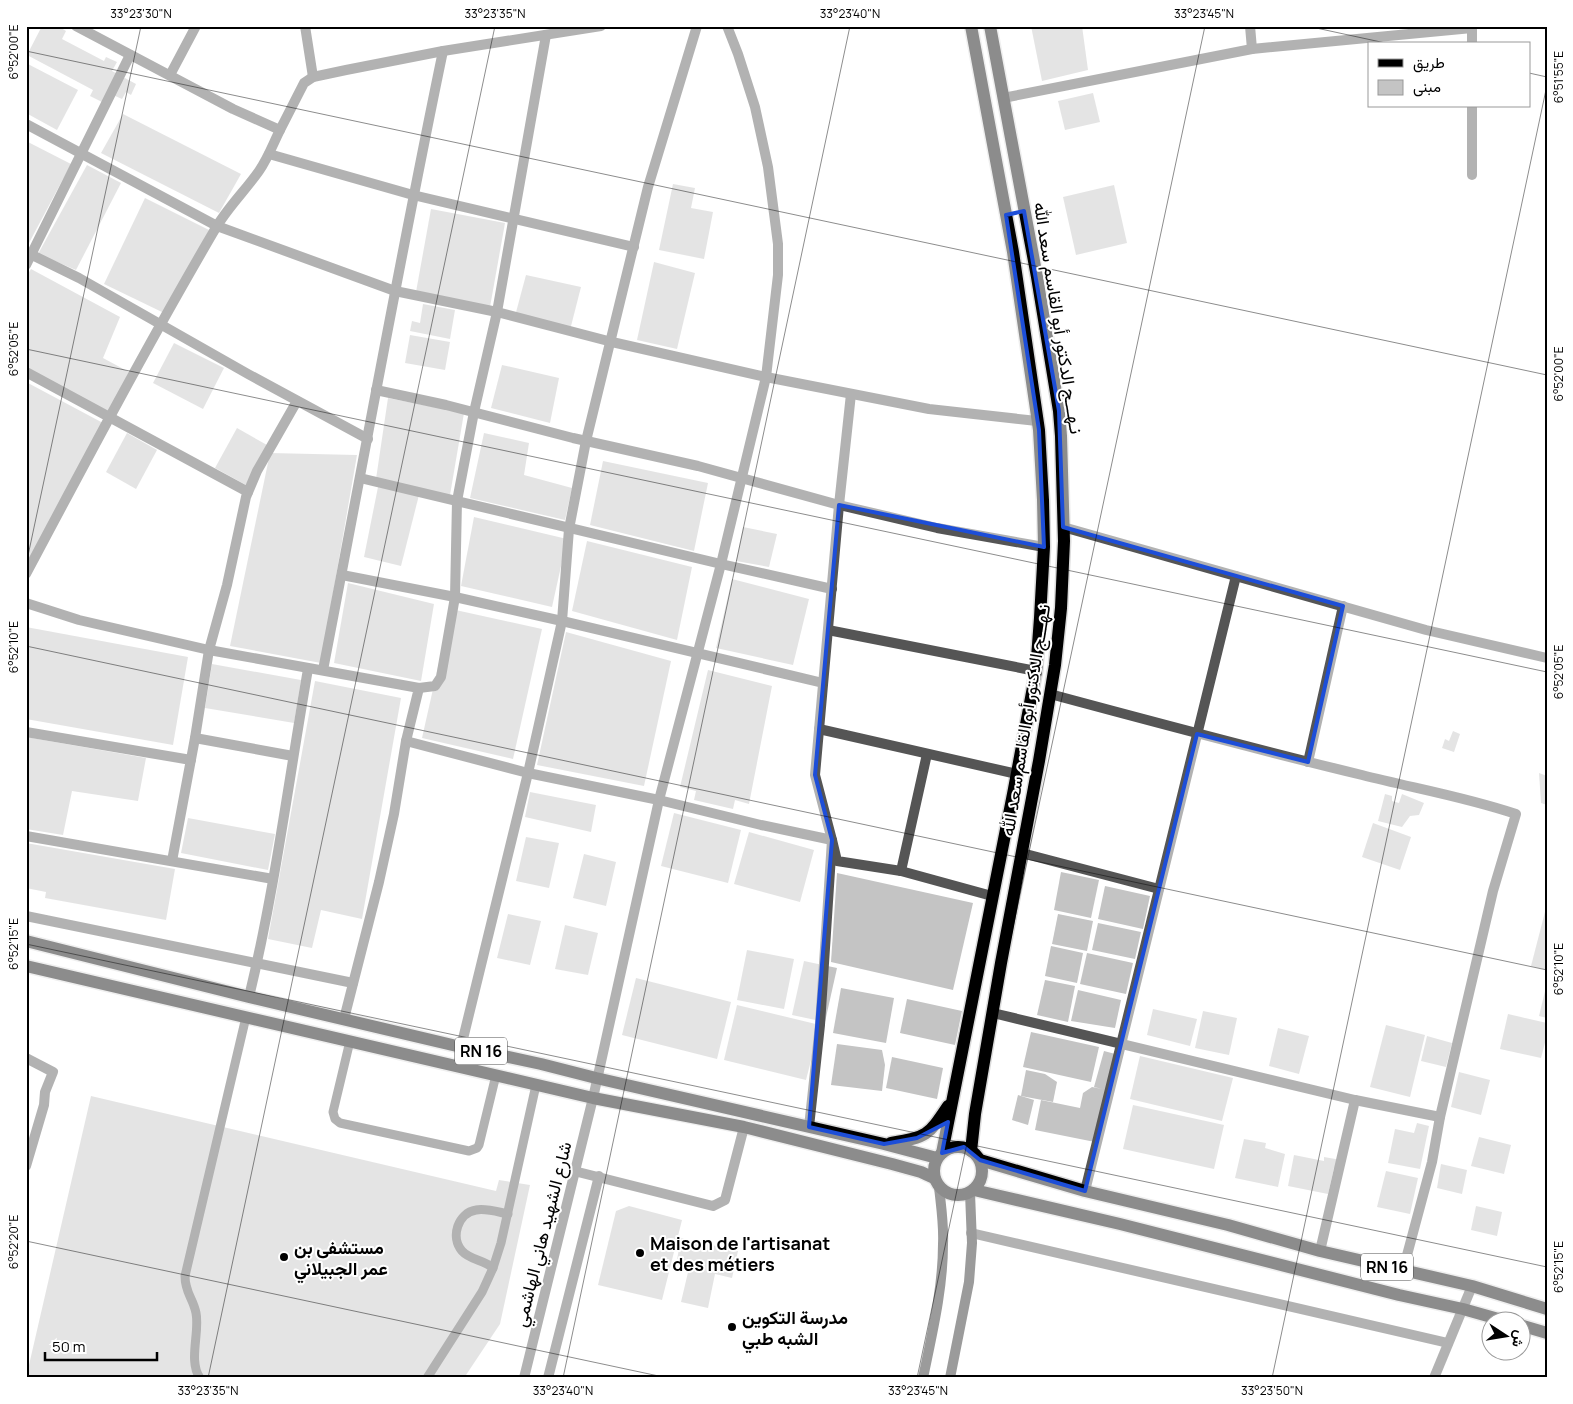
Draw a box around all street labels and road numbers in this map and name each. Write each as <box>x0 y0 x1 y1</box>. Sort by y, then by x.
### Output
street label: نـهـــج الدكتور أبو القاسم سعد الله <box>1028 200 1089 436</box>
street label: نـهـــج الدكتور أبو القاسم سعد الله <box>995 602 1056 838</box>
road number: RN 16 <box>455 1038 507 1064</box>
street label: شارع الشهيد هاني الهاشمي <box>507 1139 581 1330</box>
road number: RN 16 <box>1361 1254 1413 1280</box>

